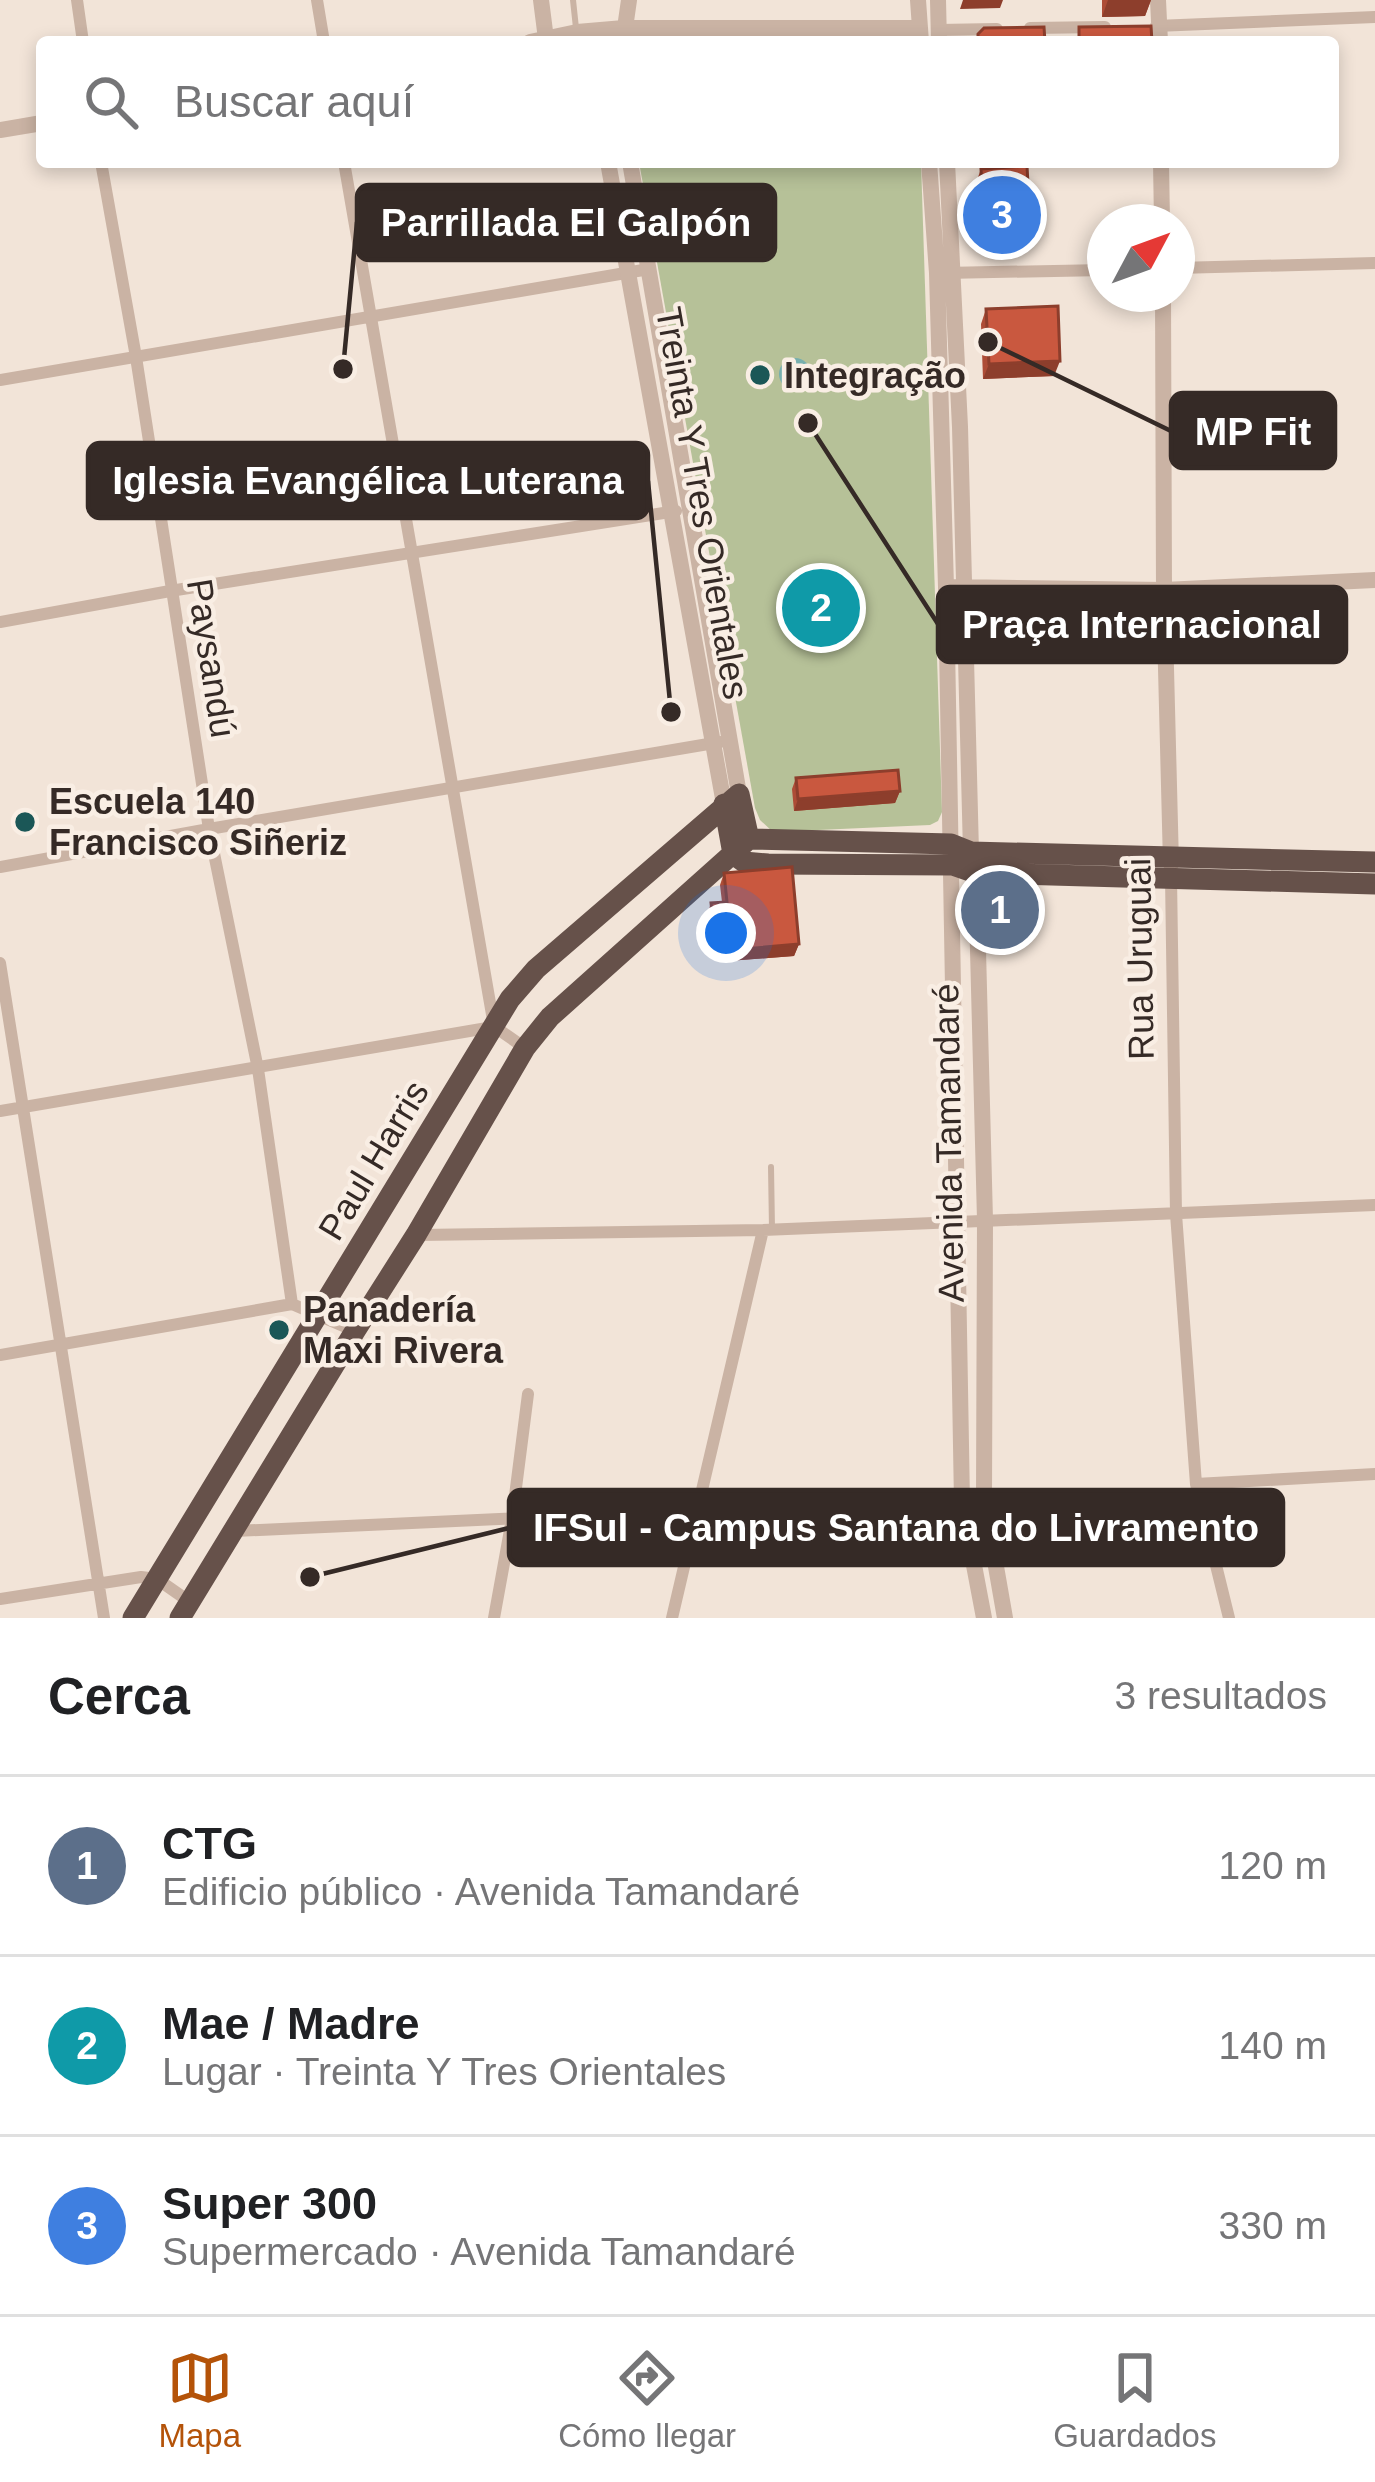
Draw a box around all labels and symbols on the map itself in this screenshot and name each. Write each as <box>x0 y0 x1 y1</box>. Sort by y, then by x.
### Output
pin: 3 <box>963 170 1041 260</box>
callout: Parrillada El Galpón <box>357 185 775 260</box>
text: Parrillada El Galpón <box>381 201 751 244</box>
north arrow <box>1087 204 1195 312</box>
street label: Treinta Y Tres Orientales <box>648 304 757 702</box>
place label: Integração <box>784 355 966 396</box>
marker: Integração <box>747 362 773 388</box>
callout: MP Fit <box>1171 393 1335 468</box>
text: MP Fit <box>1195 410 1311 453</box>
callout: Iglesia Evangélica Luterana <box>88 443 648 518</box>
text: Iglesia Evangélica Luterana <box>112 459 624 502</box>
pin: 2 <box>782 563 860 653</box>
street label: Paysandú <box>179 576 244 740</box>
callout: Praça Internacional <box>938 587 1346 662</box>
text: Praça Internacional <box>962 603 1322 646</box>
place label: Escuela 140 Francisco Siñeriz <box>49 781 347 863</box>
marker: Escuela 140 Francisco Siñeriz <box>12 809 38 835</box>
street label: Rua Uruguai <box>1117 858 1162 1060</box>
pin: 1 <box>961 865 1039 955</box>
your location <box>696 903 756 963</box>
street label: Avenida Tamandaré <box>925 983 972 1303</box>
street label: Paul Harris <box>310 1073 437 1247</box>
place label: Panadería Maxi Rivera <box>303 1289 504 1371</box>
marker: Panadería Maxi Rivera <box>266 1317 292 1343</box>
callout: IFSul - Campus Santana do Livramento <box>509 1490 1283 1565</box>
text: IFSul - Campus Santana do Livramento <box>533 1506 1259 1549</box>

